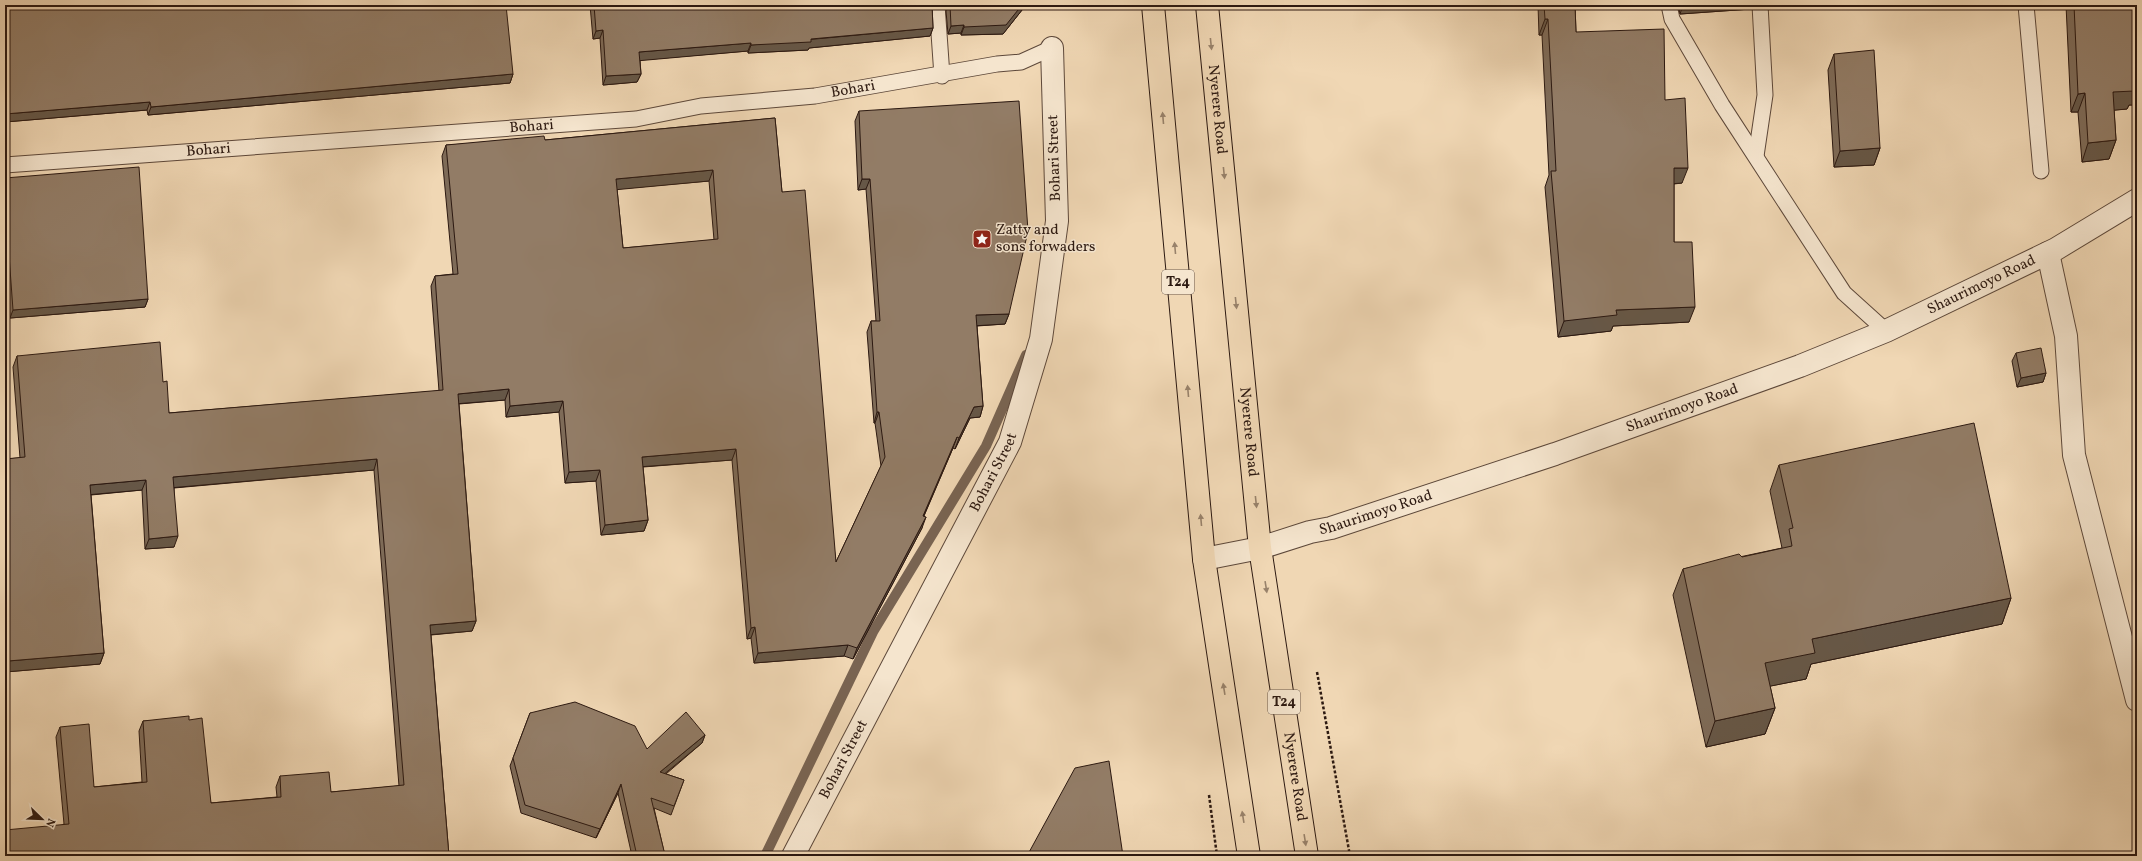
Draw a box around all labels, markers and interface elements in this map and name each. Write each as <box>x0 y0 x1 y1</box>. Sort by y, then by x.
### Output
one-way arrow <box>1208 38 1214 50</box>
street label: Nyerere Road <box>1202 64 1232 155</box>
street label: Bohari <box>829 75 877 104</box>
one-way arrow <box>1160 112 1166 124</box>
street label: Bohari Street <box>1043 114 1067 202</box>
street label: Bohari <box>509 115 555 139</box>
street label: Bohari <box>186 138 231 162</box>
one-way arrow <box>1220 167 1227 179</box>
place label: Zatty and sons forwaders <box>996 220 1096 258</box>
place icon: Zatty and sons forwaders <box>971 228 993 250</box>
one-way arrow <box>1172 241 1178 254</box>
street label: Shaurimoyo Road <box>1924 250 2039 320</box>
road number: T24 <box>1162 270 1194 294</box>
one-way arrow <box>1233 297 1240 309</box>
street label: Shaurimoyo Road <box>1623 378 1741 438</box>
one-way arrow <box>1185 385 1192 397</box>
street label: Nyerere Road <box>1234 386 1263 478</box>
street label: Bohari Street <box>965 430 1023 516</box>
street label: Shaurimoyo Road <box>1317 485 1435 541</box>
one-way arrow <box>1252 496 1259 508</box>
one-way arrow <box>1197 514 1204 526</box>
one-way arrow <box>1263 581 1269 593</box>
one-way arrow <box>1221 683 1227 695</box>
road number: T24 <box>1268 690 1300 714</box>
street label: Bohari Street <box>814 716 873 803</box>
street label: Nyerere Road <box>1278 731 1312 823</box>
north arrow <box>22 799 62 839</box>
one-way arrow <box>1240 811 1246 824</box>
text: N <box>41 816 58 829</box>
one-way arrow <box>1302 834 1308 846</box>

